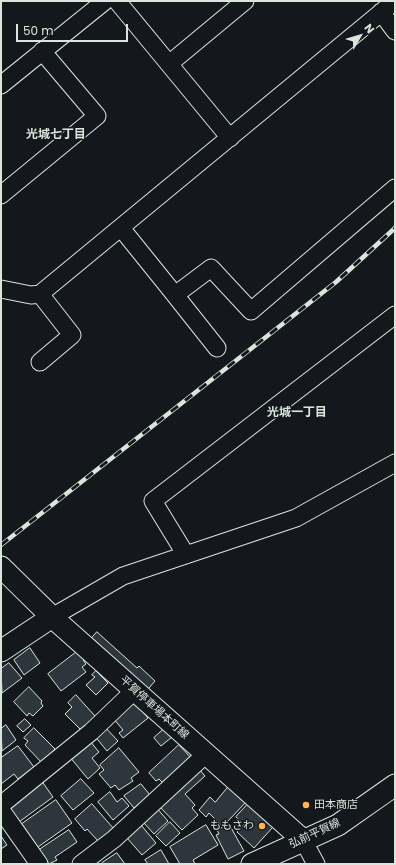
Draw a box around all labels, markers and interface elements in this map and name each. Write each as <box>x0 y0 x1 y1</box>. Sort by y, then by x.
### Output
scale bar <box>18 16 130 42</box>
north arrow <box>340 16 380 56</box>
text: N <box>361 20 378 37</box>
text: 50 m <box>23 22 54 39</box>
district label: 光城七丁目 <box>26 128 86 142</box>
district label: 光城一丁目 <box>267 406 327 420</box>
street label: 平賀停車場本町線 <box>117 674 191 742</box>
place label: 田本商店 <box>314 798 358 812</box>
marker: 田本商店 <box>301 800 311 810</box>
street label: 弘前平賀線 <box>287 816 343 852</box>
place label: ももさわ <box>210 819 254 833</box>
marker: ももさわ <box>257 821 267 831</box>

